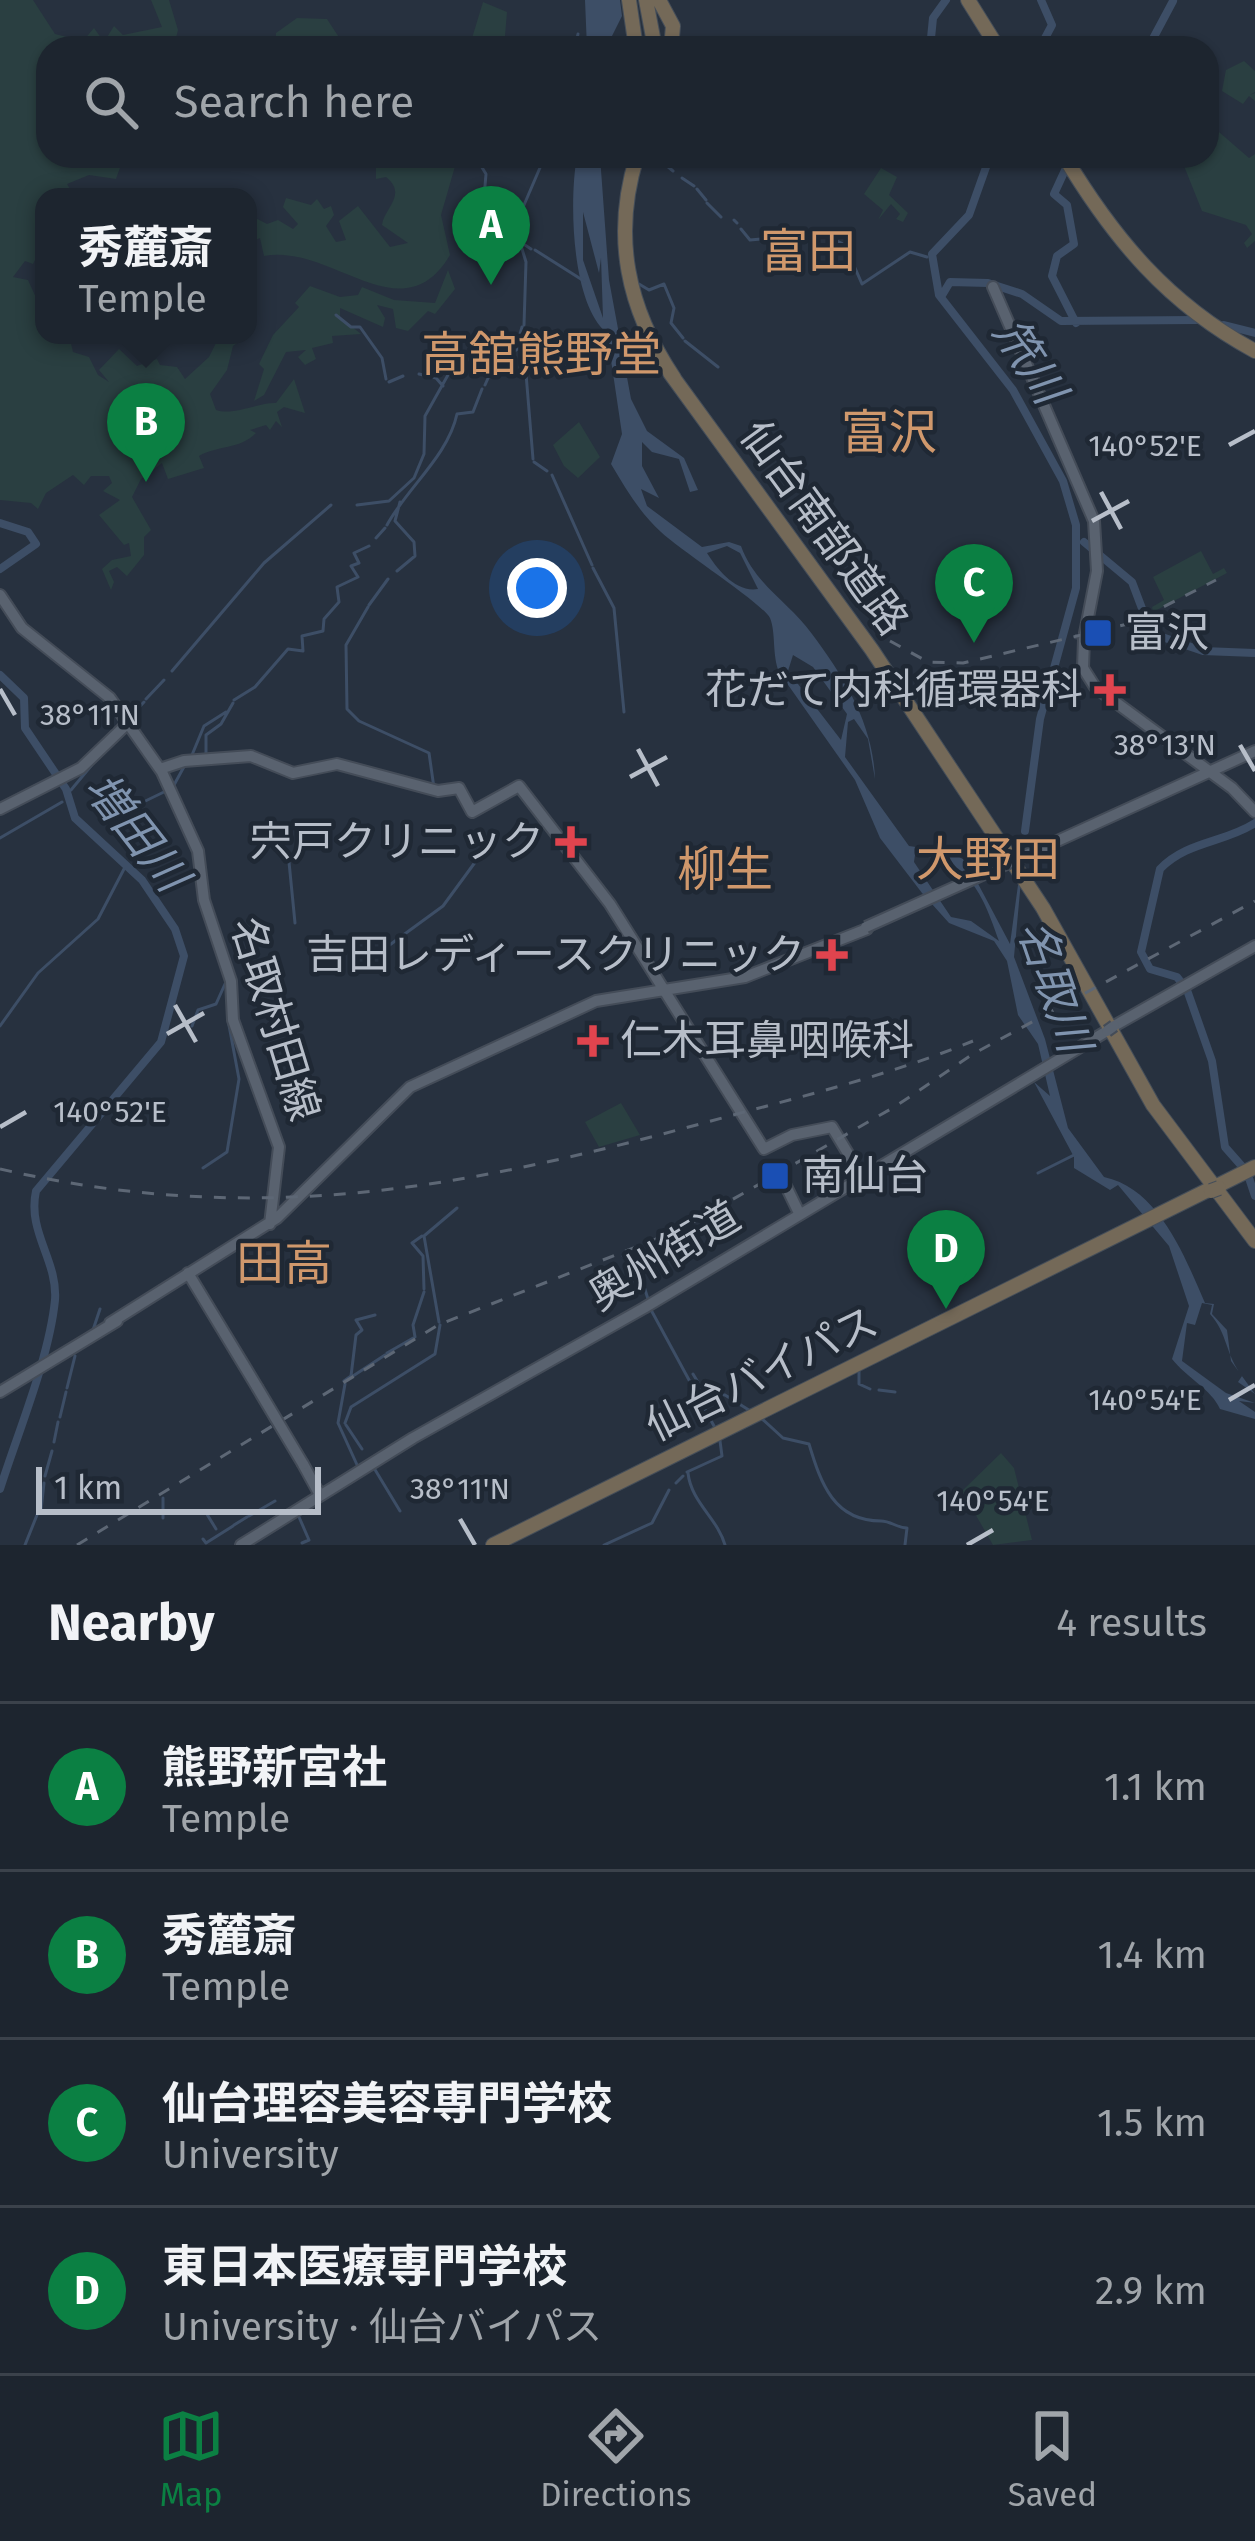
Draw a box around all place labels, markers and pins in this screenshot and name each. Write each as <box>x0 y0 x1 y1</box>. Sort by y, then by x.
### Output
pin: A <box>452 186 530 285</box>
pin: B <box>107 383 185 482</box>
pin: C <box>935 544 1013 643</box>
place label: 富沢 <box>1125 608 1209 658</box>
marker: 富沢 <box>1082 617 1114 649</box>
place label: 花だて内科循環器科 <box>705 665 1083 715</box>
marker: 花だて内科循環器科 <box>1094 674 1126 706</box>
place label: 宍戸クリニック <box>250 817 544 867</box>
marker: 宍戸クリニック <box>555 826 587 858</box>
place label: 吉田レディースクリニック <box>306 930 805 980</box>
marker: 吉田レディースクリニック <box>816 939 848 971</box>
place label: 仁木耳鼻咽喉科 <box>620 1016 914 1066</box>
marker: 仁木耳鼻咽喉科 <box>577 1025 609 1057</box>
place label: 南仙台 <box>802 1151 928 1201</box>
marker: 南仙台 <box>759 1160 791 1192</box>
pin: D <box>907 1210 985 1309</box>

